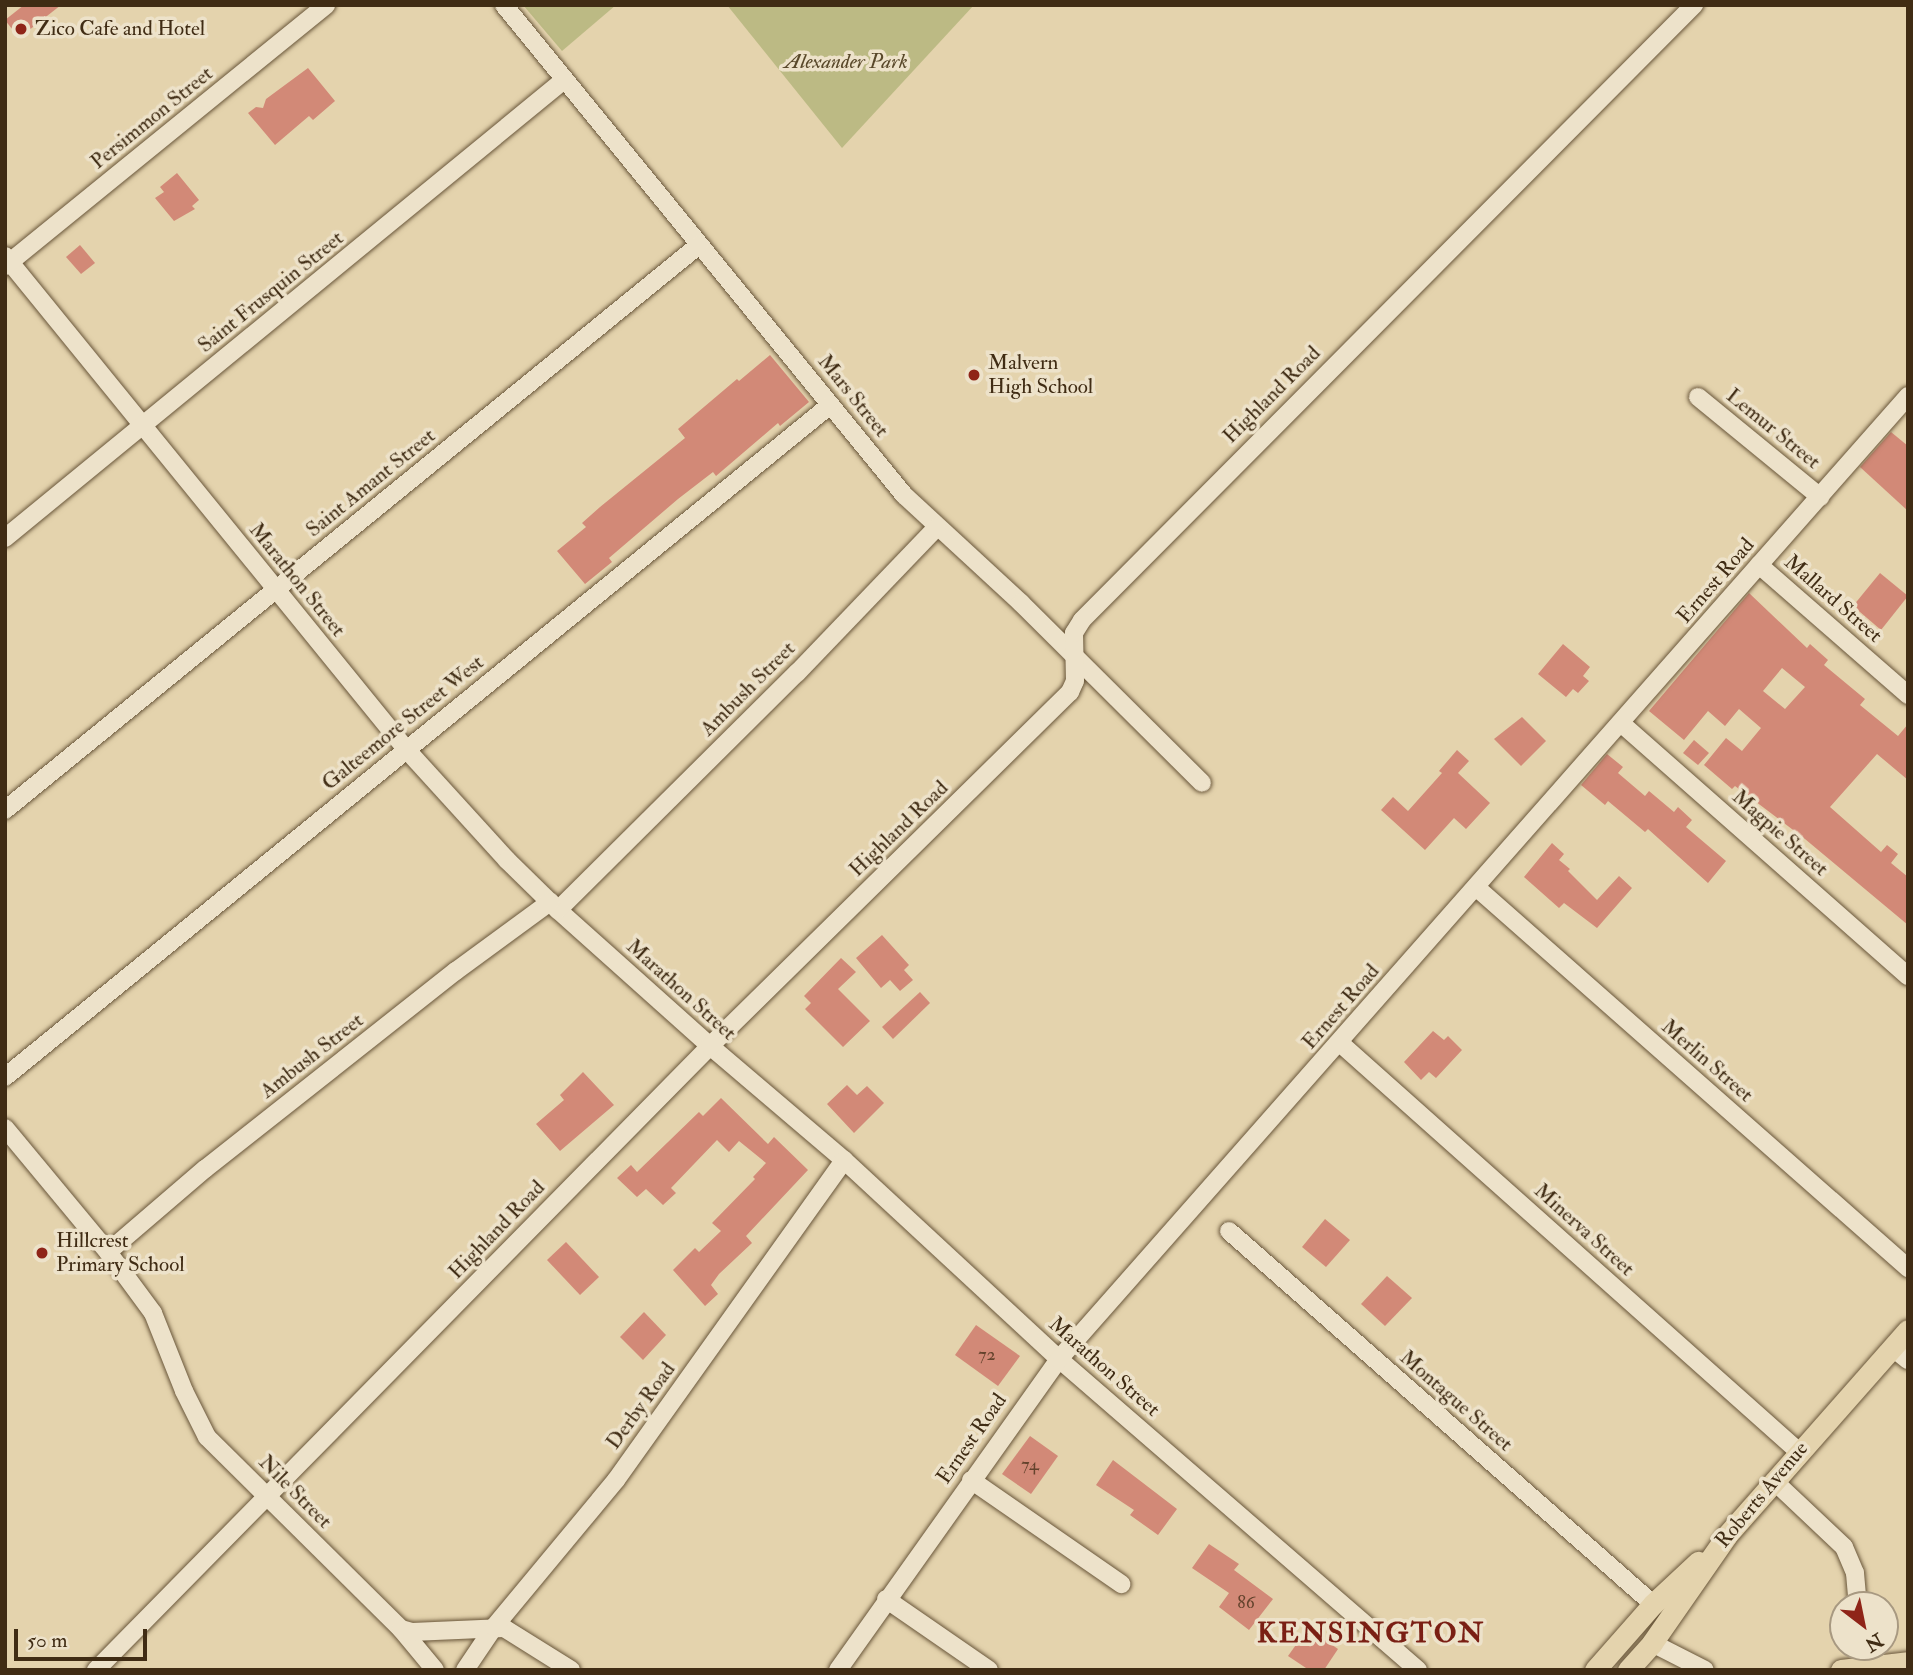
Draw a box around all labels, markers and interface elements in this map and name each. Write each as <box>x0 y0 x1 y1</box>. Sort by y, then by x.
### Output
place label: Zico Cafe and Hotel <box>35 16 205 42</box>
marker: Zico Cafe and Hotel <box>13 21 29 37</box>
park label: Alexander Park <box>784 49 908 75</box>
street label: Persimmon Street <box>86 61 218 175</box>
street label: Saint Frusquin Street <box>193 226 349 358</box>
street label: Highland Road <box>1218 341 1326 449</box>
street label: Mars Street <box>812 350 894 442</box>
place label: Malvern High School <box>988 350 1093 400</box>
marker: Malvern High School <box>966 367 982 383</box>
street label: Lemur Street <box>1721 383 1825 475</box>
street label: Saint Amant Street <box>301 423 441 543</box>
street label: Marathon Street <box>243 518 351 642</box>
street label: Ernest Road <box>1672 533 1760 629</box>
street label: Mallard Street <box>1779 550 1887 648</box>
street label: Ambush Street <box>695 636 801 742</box>
street label: Galteemore Street West <box>317 650 489 796</box>
street label: Highland Road <box>844 776 954 882</box>
street label: Magpie Street <box>1727 784 1833 882</box>
street label: Marathon Street <box>621 934 741 1046</box>
street label: Ernest Road <box>1297 959 1385 1055</box>
street label: Ambush Street <box>255 1008 369 1104</box>
street label: Merlin Street <box>1656 1014 1758 1108</box>
street label: Highland Road <box>444 1175 550 1285</box>
street label: Minerva Street <box>1529 1178 1639 1282</box>
place label: Hillcrest Primary School <box>56 1228 185 1278</box>
marker: Hillcrest Primary School <box>34 1245 50 1261</box>
street label: Marathon Street <box>1043 1312 1165 1422</box>
house number: 72 <box>978 1344 996 1366</box>
street label: Montague Street <box>1394 1345 1518 1457</box>
street label: Derby Road <box>601 1358 681 1454</box>
street label: Ernest Road <box>932 1389 1012 1489</box>
street label: Roberts Avenue <box>1710 1437 1814 1553</box>
street label: Nile Street <box>253 1450 337 1534</box>
house number: 74 <box>1021 1454 1039 1476</box>
north arrow <box>1829 1591 1899 1661</box>
house number: 86 <box>1237 1592 1255 1614</box>
scale bar <box>18 1616 150 1660</box>
district label: KENSINGTON <box>1258 1617 1484 1651</box>
text: 50 m <box>27 1627 68 1654</box>
text: N <box>1861 1627 1888 1657</box>

